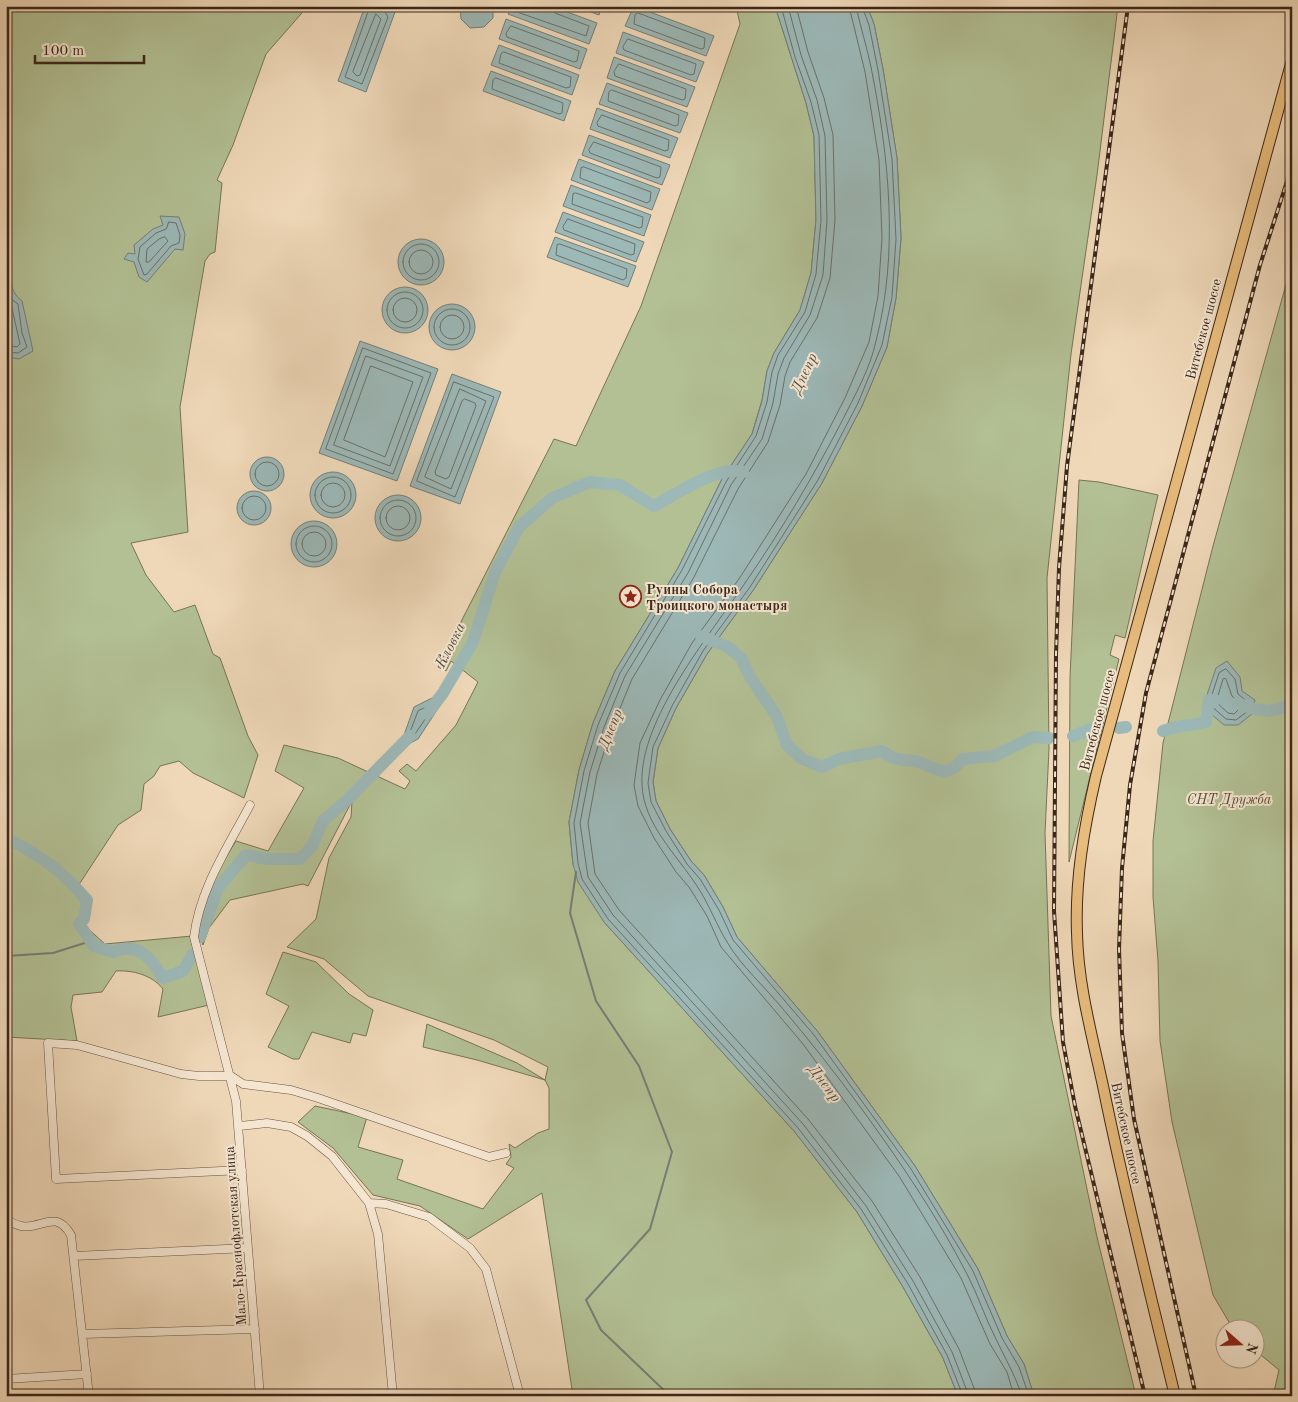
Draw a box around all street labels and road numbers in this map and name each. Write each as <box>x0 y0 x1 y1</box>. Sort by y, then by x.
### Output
street label: Витебское шоссе <box>1184 277 1224 381</box>
street label: Витебское шоссе <box>1078 668 1118 772</box>
street label: Витебское шоссе <box>1108 1081 1144 1185</box>
street label: Мало-Краснофлотская улица <box>223 1146 250 1326</box>

